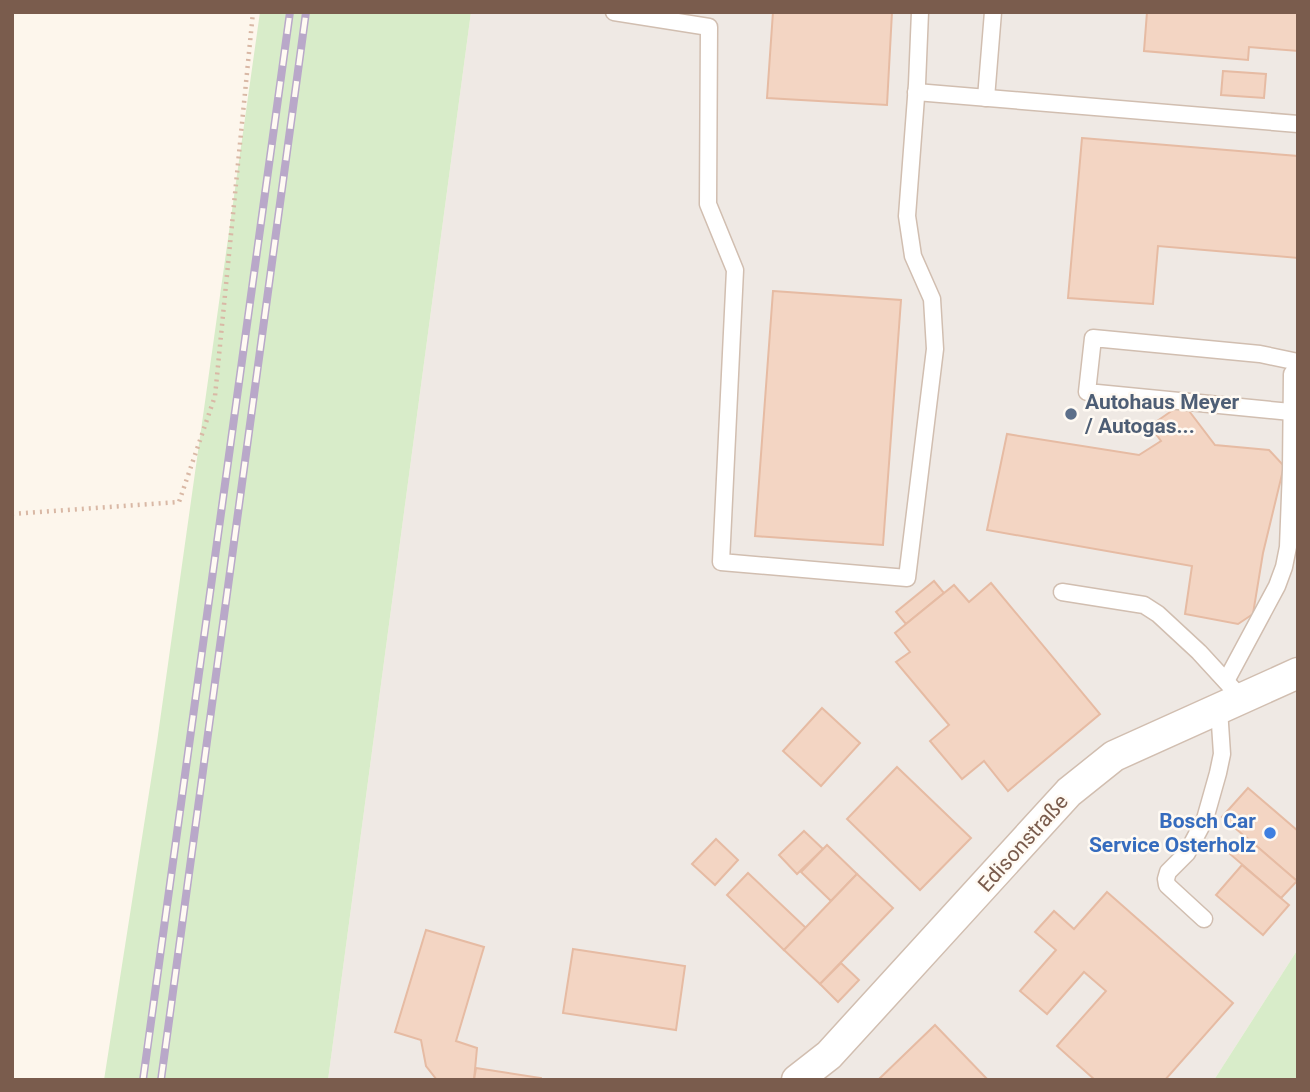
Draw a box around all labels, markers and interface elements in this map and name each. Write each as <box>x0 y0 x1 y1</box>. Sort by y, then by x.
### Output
place label: Autohaus Meyer / Autogas... <box>1084 390 1240 438</box>
marker: Autohaus Meyer / Autogas... <box>1063 406 1079 422</box>
street label: Edisonstraße <box>973 789 1073 897</box>
place label: Bosch Car Service Osterholz <box>1089 809 1256 857</box>
marker: Bosch Car Service Osterholz <box>1262 825 1278 841</box>

